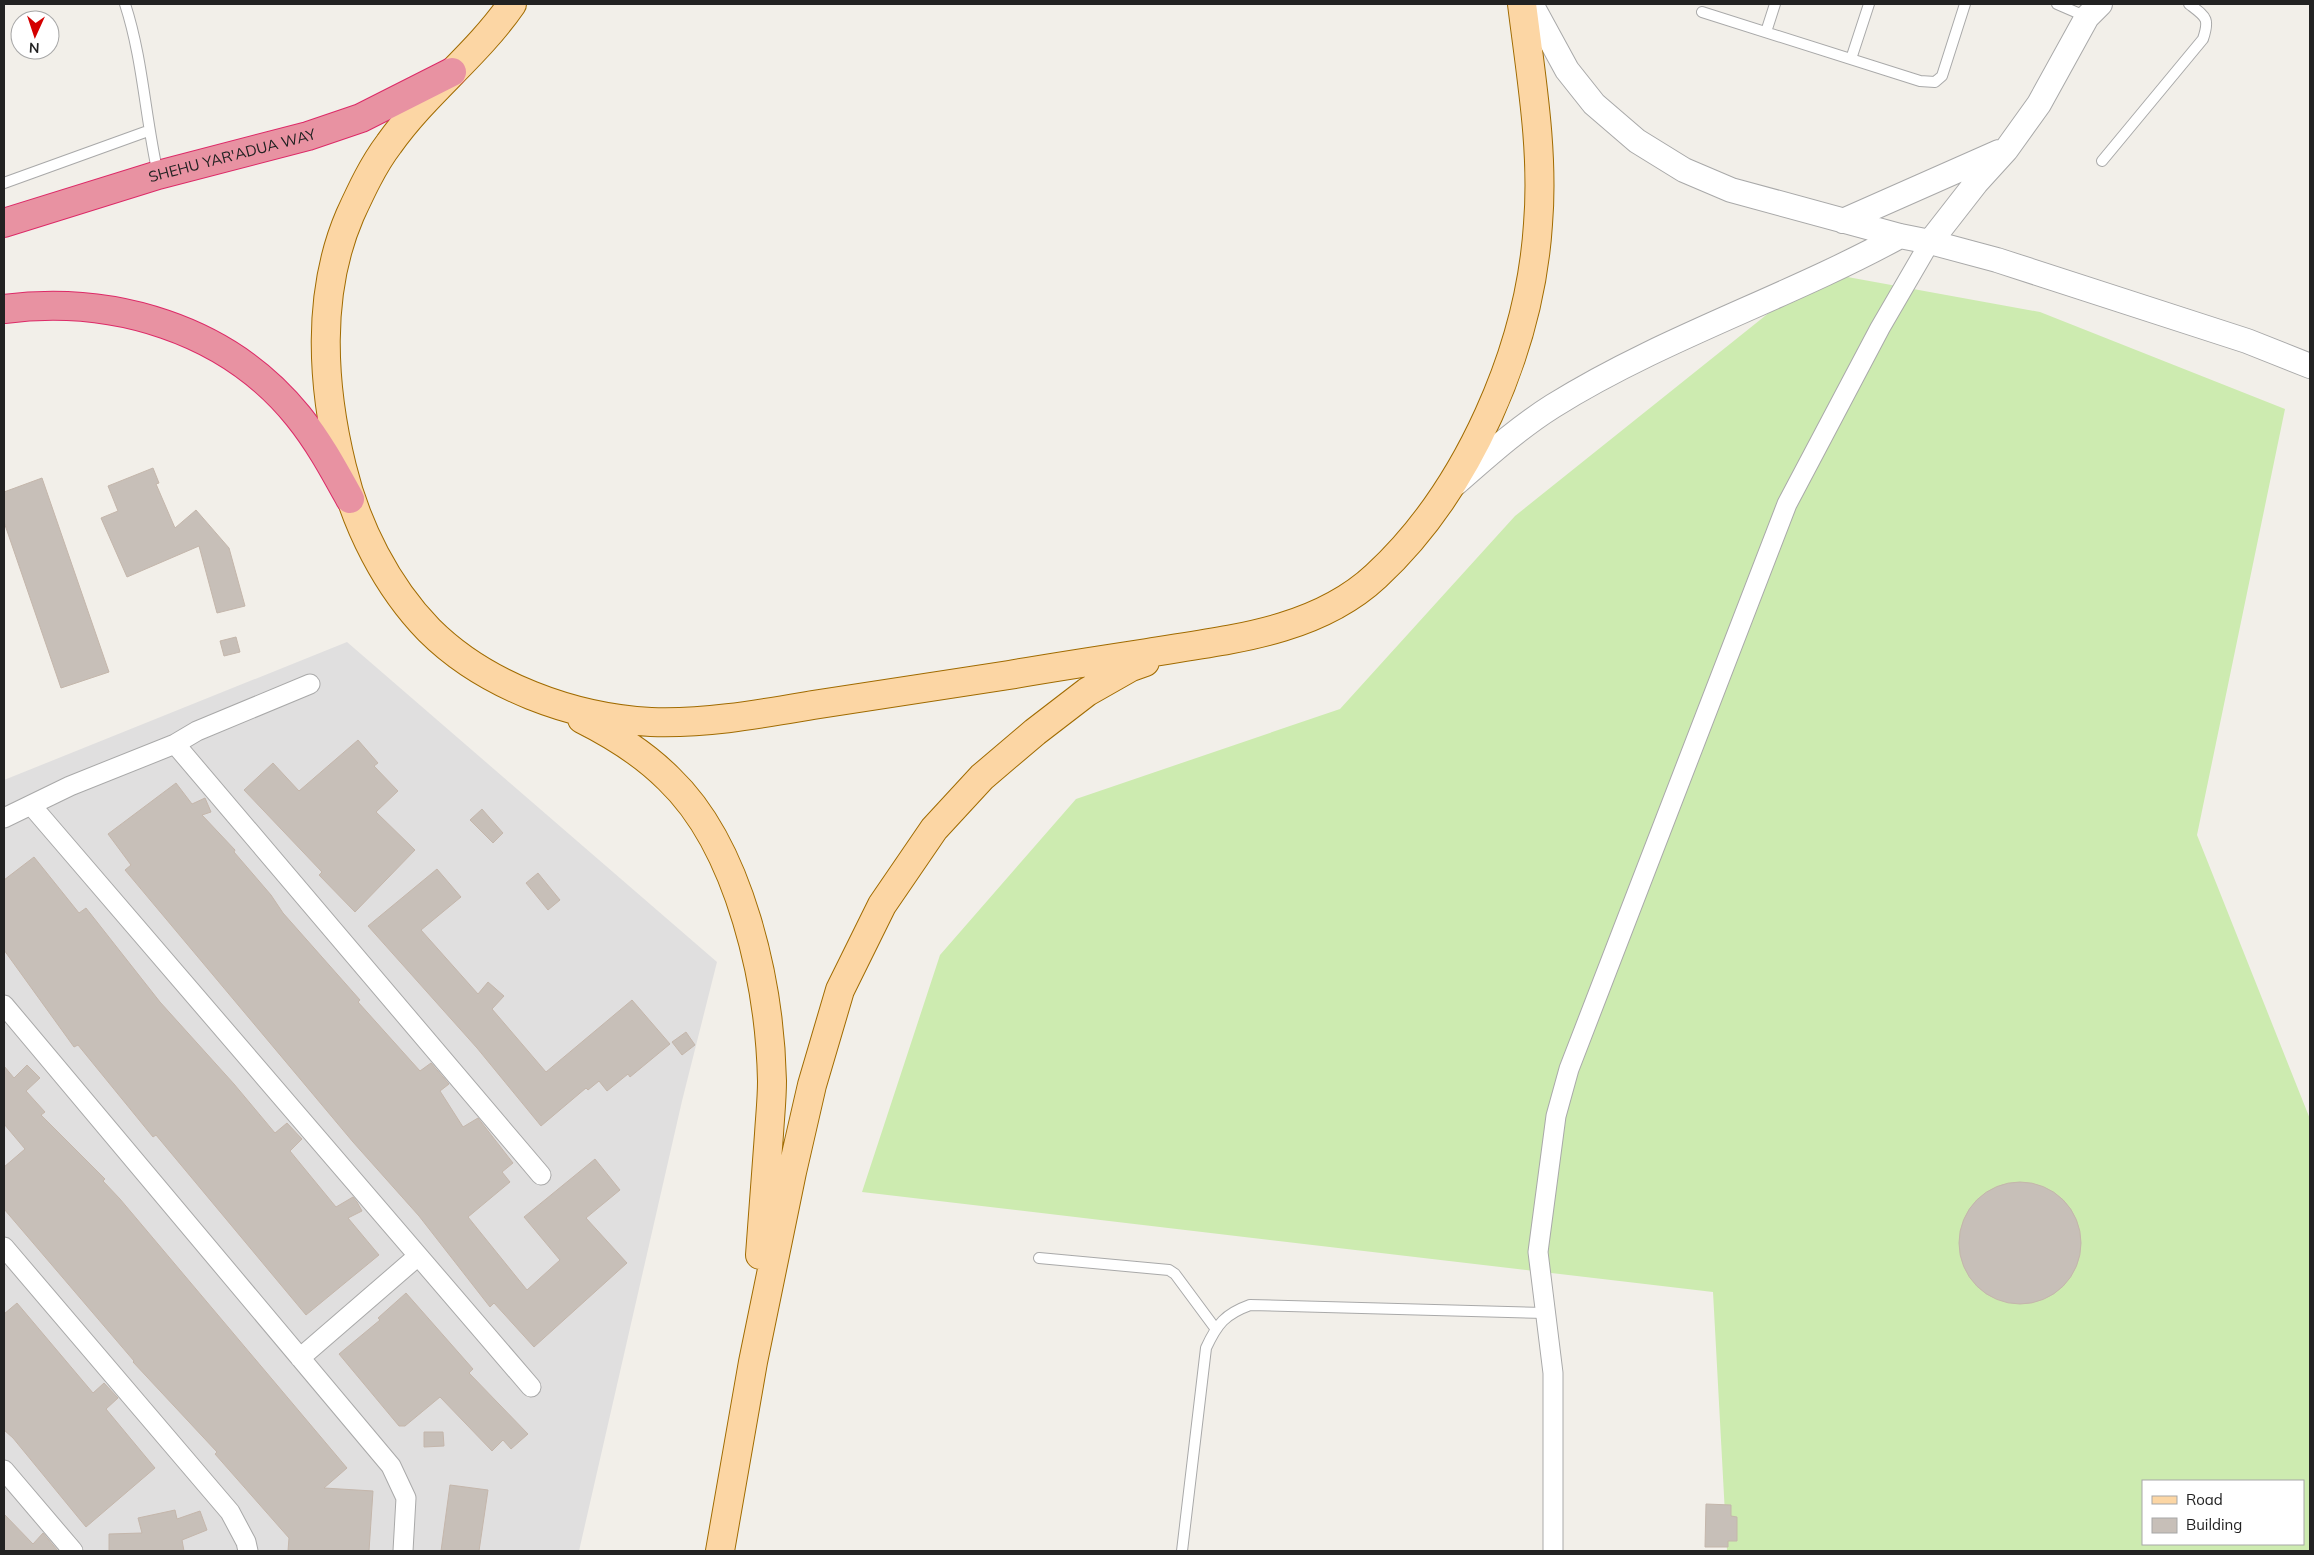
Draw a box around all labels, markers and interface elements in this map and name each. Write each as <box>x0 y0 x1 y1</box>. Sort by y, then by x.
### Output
north arrow <box>10 10 60 60</box>
text: N <box>29 39 40 57</box>
street label: SHEHU YAR'ADUA WAY <box>146 124 319 186</box>
legend <box>2142 1480 2304 1545</box>
text: Road <box>2186 1490 2223 1509</box>
text: Building <box>2186 1515 2242 1534</box>

